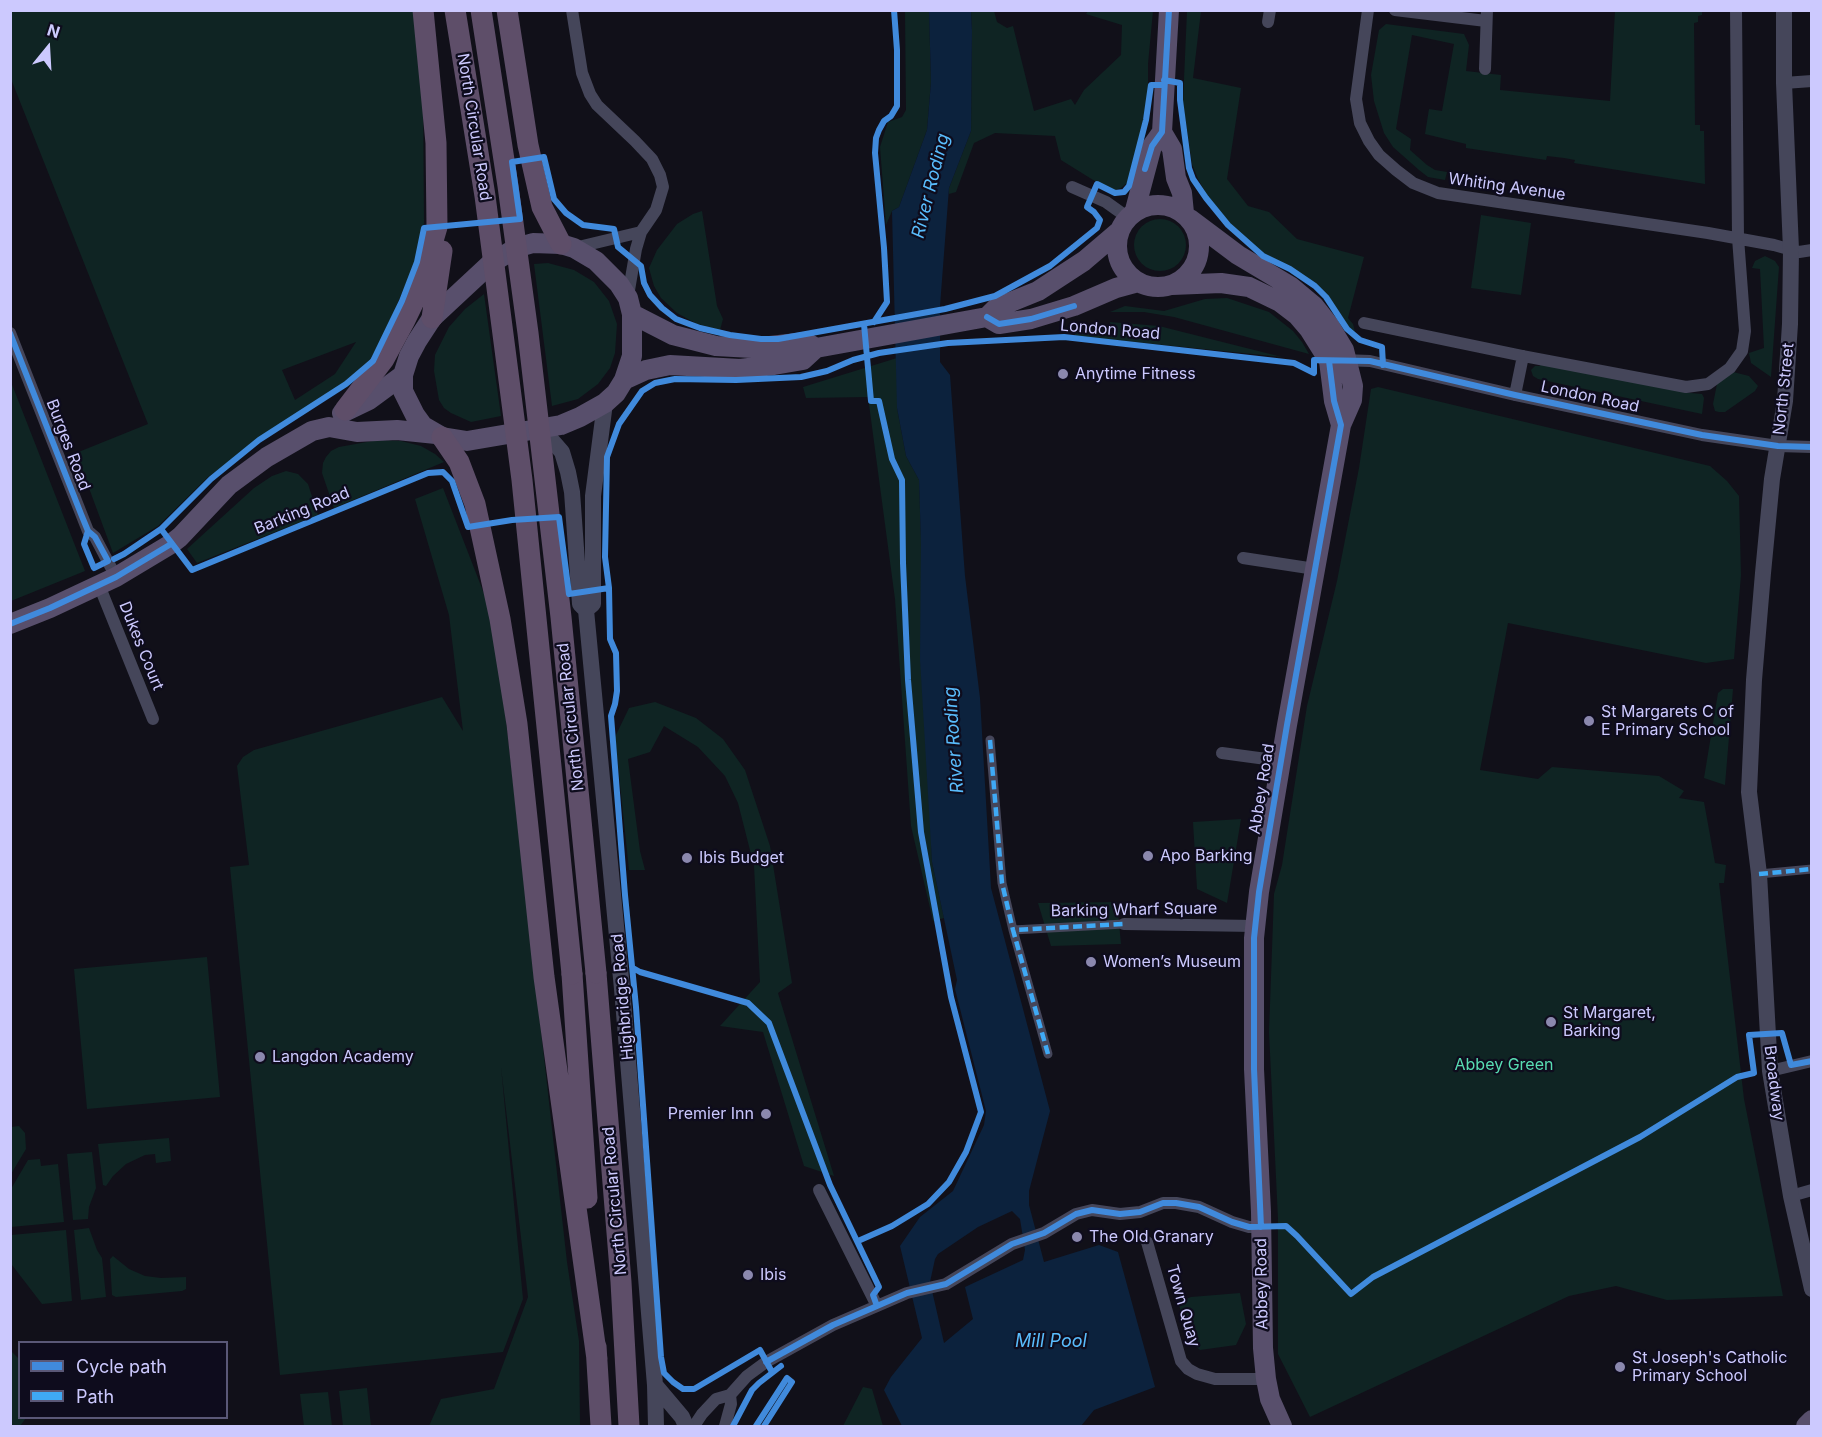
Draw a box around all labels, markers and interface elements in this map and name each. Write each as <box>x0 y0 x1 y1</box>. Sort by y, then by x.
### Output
north arrow <box>18 18 78 78</box>
text: N <box>45 19 62 42</box>
street label: North Circular Road <box>453 52 495 202</box>
water label: River Roding <box>908 131 954 241</box>
street label: Whiting Avenue <box>1447 169 1567 205</box>
street label: London Road <box>1059 316 1161 344</box>
street label: North Street <box>1770 342 1798 436</box>
place label: Anytime Fitness <box>1075 364 1196 384</box>
marker: Anytime Fitness <box>1056 367 1070 381</box>
street label: London Road <box>1539 377 1641 417</box>
street label: Burges Road <box>42 397 94 493</box>
street label: Barking Road <box>252 483 352 539</box>
street label: Dukes Court <box>115 599 167 693</box>
street label: North Circular Road <box>554 642 588 792</box>
water label: River Roding <box>939 686 969 794</box>
place label: St Margarets C of E Primary School <box>1601 702 1734 740</box>
marker: St Margarets C of E Primary School <box>1582 714 1596 728</box>
street label: Abbey Road <box>1245 742 1279 836</box>
place label: Apo Barking <box>1160 846 1253 866</box>
place label: Ibis Budget <box>699 848 784 868</box>
marker: Apo Barking <box>1141 849 1155 863</box>
marker: Ibis Budget <box>680 851 694 865</box>
street label: Barking Wharf Square <box>1051 899 1217 921</box>
street label: Highbridge Road <box>608 933 638 1061</box>
place label: Women’s Museum <box>1103 952 1241 972</box>
marker: Women’s Museum <box>1084 955 1098 969</box>
place label: St Margaret, Barking <box>1563 1003 1656 1041</box>
marker: St Margaret, Barking <box>1544 1015 1558 1029</box>
street label: Broadway <box>1760 1044 1788 1122</box>
place label: Langdon Academy <box>272 1047 414 1067</box>
marker: Langdon Academy <box>253 1050 267 1064</box>
park label: Abbey Green <box>1455 1055 1553 1075</box>
place label: Premier Inn <box>668 1104 754 1124</box>
marker: Premier Inn <box>759 1107 773 1121</box>
street label: North Circular Road <box>599 1126 631 1276</box>
place label: The Old Granary <box>1089 1227 1214 1247</box>
marker: The Old Granary <box>1070 1230 1084 1244</box>
street label: Abbey Road <box>1252 1238 1272 1330</box>
street label: Town Quay <box>1162 1263 1204 1349</box>
place label: Ibis <box>760 1265 786 1285</box>
marker: Ibis <box>741 1268 755 1282</box>
water label: Mill Pool <box>1015 1331 1087 1353</box>
legend <box>18 1341 228 1419</box>
place label: St Joseph's Catholic Primary School <box>1632 1348 1787 1386</box>
text: Cycle path <box>76 1356 167 1377</box>
marker: St Joseph's Catholic Primary School <box>1613 1360 1627 1374</box>
text: Path <box>76 1386 114 1407</box>

